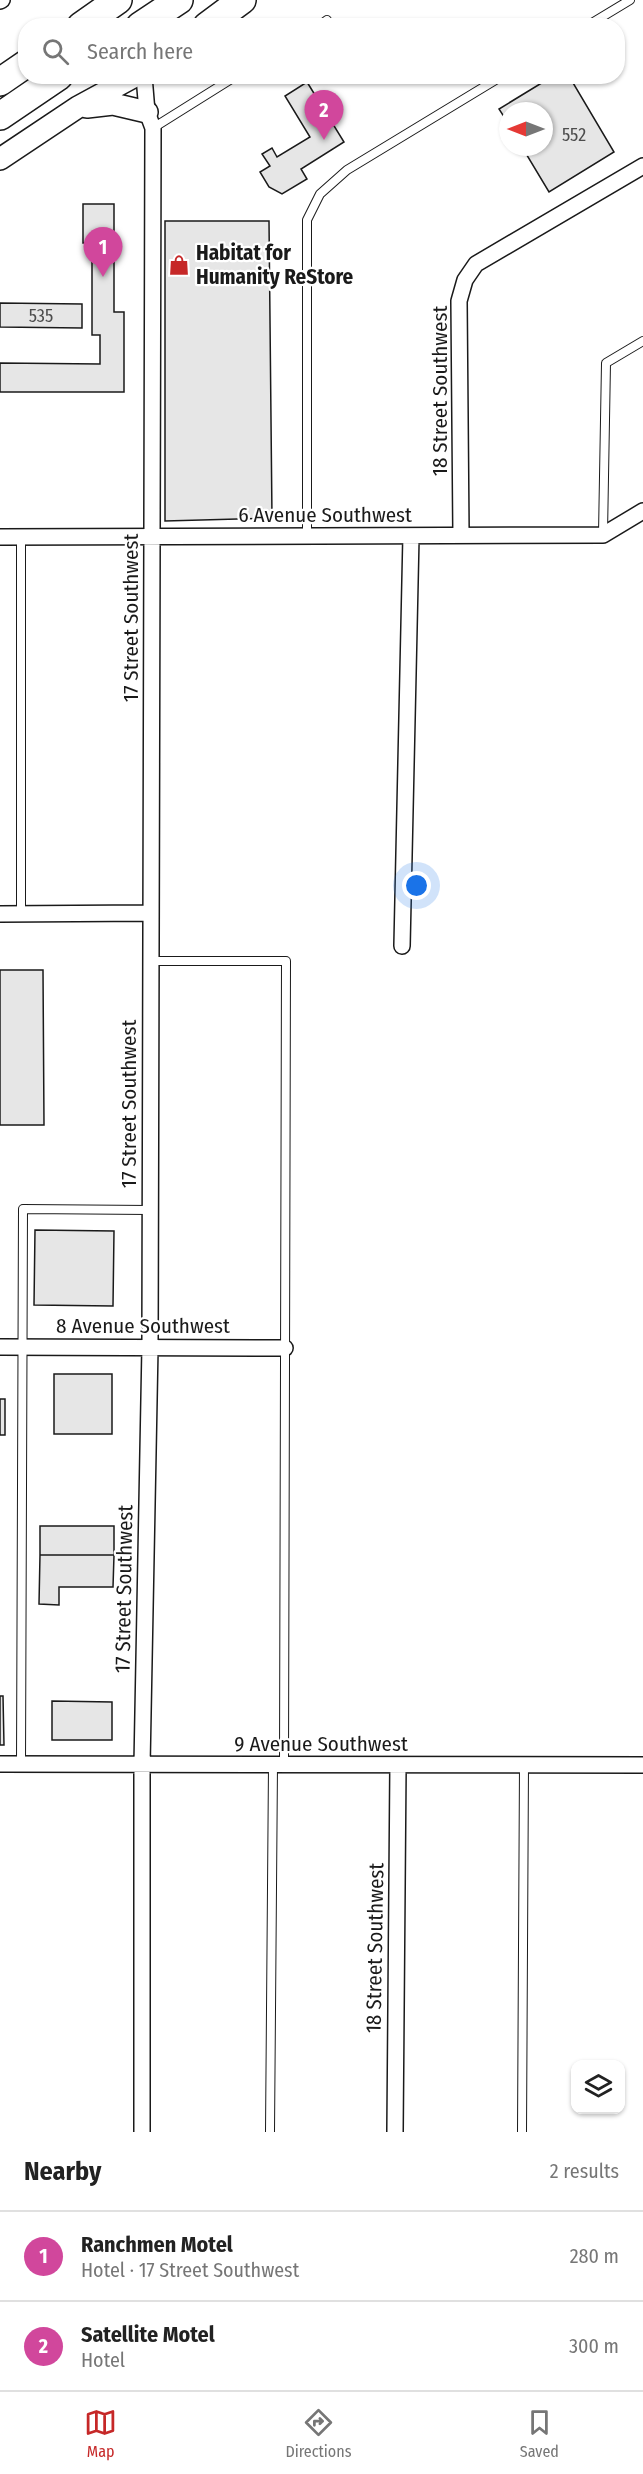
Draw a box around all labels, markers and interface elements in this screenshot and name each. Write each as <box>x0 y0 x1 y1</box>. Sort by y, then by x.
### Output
search box <box>18 18 625 84</box>
icon: search <box>39 35 72 68</box>
text: Search here <box>87 38 193 65</box>
pin: 2 <box>304 90 344 140</box>
north arrow <box>499 102 553 156</box>
house number: 552 <box>562 124 586 146</box>
pin: 1 <box>84 228 122 277</box>
place label: Habitat for Humanity ReStore <box>196 240 353 290</box>
shop icon: Habitat for Humanity ReStore <box>167 253 191 277</box>
house number: 535 <box>29 305 53 327</box>
street label: 18 Street Southwest <box>427 306 453 476</box>
street label: 6 Avenue Southwest <box>238 502 412 528</box>
street label: 17 Street Southwest <box>118 534 144 702</box>
your location <box>402 871 431 900</box>
street label: 17 Street Southwest <box>116 1020 142 1188</box>
street label: 8 Avenue Southwest <box>56 1313 230 1339</box>
street label: 17 Street Southwest <box>110 1504 138 1673</box>
street label: 9 Avenue Southwest <box>234 1731 408 1757</box>
street label: 18 Street Southwest <box>361 1862 389 2033</box>
map controls <box>571 2060 625 2114</box>
button: layers <box>571 2060 625 2114</box>
text: Nearby <box>24 2156 101 2187</box>
text: 2 results <box>550 2159 619 2183</box>
text: Ranchmen Motel <box>81 2231 233 2258</box>
text: 1 <box>39 2244 48 2268</box>
text: 280 m <box>570 2244 619 2268</box>
text: Hotel · 17 Street Southwest <box>81 2258 299 2282</box>
text: Satellite Motel <box>81 2321 215 2348</box>
text: 2 <box>39 2334 48 2358</box>
text: 300 m <box>569 2334 619 2358</box>
text: Hotel <box>81 2348 125 2372</box>
tab: Map <box>84 2406 117 2461</box>
tab: Directions <box>285 2406 352 2461</box>
tab: Saved <box>520 2406 559 2461</box>

